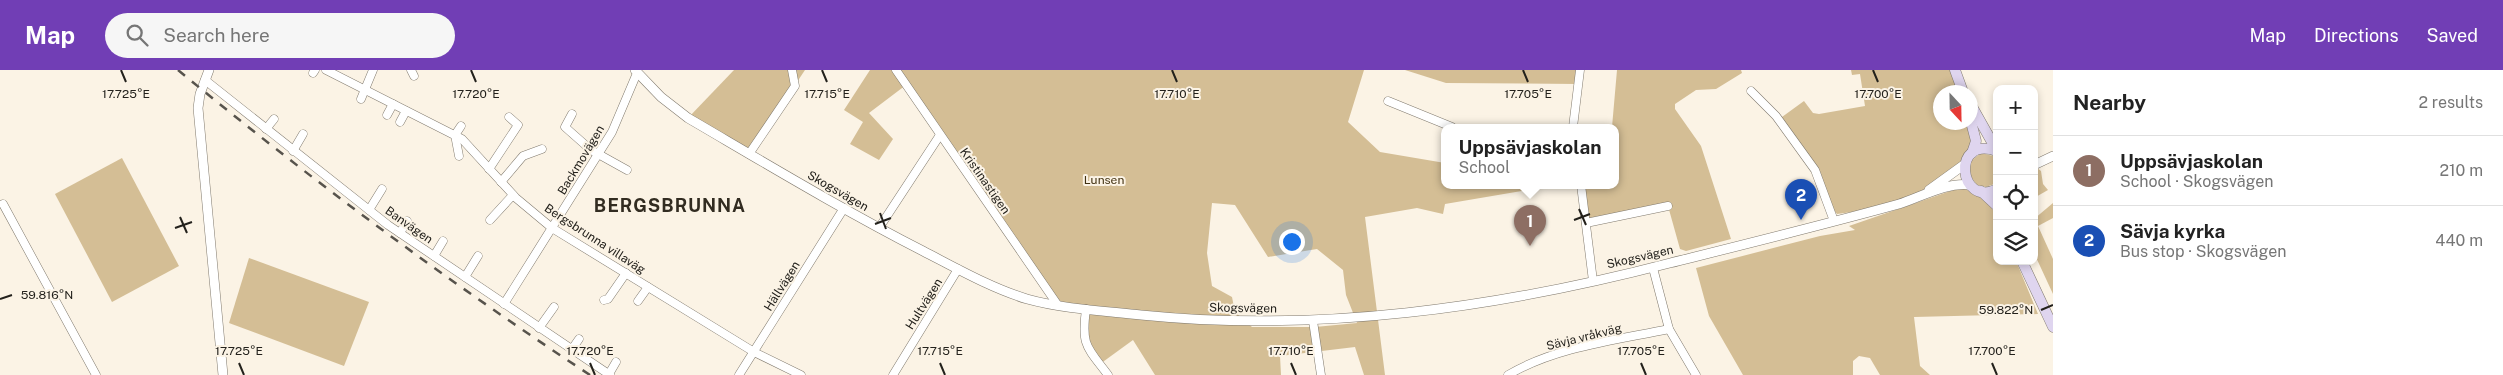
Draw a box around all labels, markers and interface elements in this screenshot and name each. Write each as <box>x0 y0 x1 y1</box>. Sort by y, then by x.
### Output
search box <box>105 13 455 58</box>
text: Map <box>25 21 75 49</box>
icon: search <box>123 21 151 49</box>
text: Search here <box>163 24 270 46</box>
text: Map <box>2249 25 2286 46</box>
text: Directions <box>2314 25 2399 46</box>
text: Saved <box>2427 25 2478 46</box>
north arrow <box>1933 85 1978 130</box>
map controls <box>1993 85 2038 265</box>
button: + <box>1993 85 2038 130</box>
text: 17.725°E <box>102 87 150 101</box>
text: 17.720°E <box>452 87 500 101</box>
text: 17.715°E <box>804 87 850 101</box>
text: 17.710°E <box>1154 87 1200 101</box>
text: 17.705°E <box>1504 87 1552 101</box>
text: 17.700°E <box>1854 87 1902 101</box>
text: Nearby <box>2073 90 2146 115</box>
text: 2 results <box>2418 93 2483 112</box>
street label: Backmovägen <box>555 123 607 197</box>
popup <box>1441 124 1619 189</box>
button: − <box>1993 130 2038 175</box>
text: Uppsävjaskolan <box>1459 136 1601 158</box>
street label: Kristinastigen <box>957 145 1013 217</box>
text: Uppsävjaskolan <box>2120 150 2263 172</box>
text: School <box>1459 158 1510 177</box>
text: 1 <box>2086 161 2092 180</box>
text: 210 m <box>2439 161 2483 180</box>
street label: Skogsvägen <box>805 168 871 214</box>
text: School · Skogsvägen <box>2120 172 2274 191</box>
park label: Lunsen <box>1084 173 1124 187</box>
button: locate <box>1993 175 2038 220</box>
pin: 2 <box>1785 179 1817 220</box>
district label: BERGSBRUNNA <box>594 195 746 216</box>
street label: Bergsbrunna villaväg <box>542 201 648 277</box>
street label: Banvägen <box>382 204 436 247</box>
pin: 1 <box>1514 205 1546 246</box>
button: layers <box>1993 220 2038 265</box>
text: Sävja kyrka <box>2120 220 2225 242</box>
your location <box>1279 229 1305 255</box>
text: 2 <box>2084 231 2094 250</box>
text: 440 m <box>2435 231 2483 250</box>
text: Bus stop · Skogsvägen <box>2120 242 2286 261</box>
street label: Skogsvägen <box>1605 243 1675 271</box>
street label: Hällvägen <box>761 258 803 314</box>
street label: Hultvägen <box>903 276 945 332</box>
text: 59.816°N <box>21 288 73 302</box>
street label: Skogsvägen <box>1209 300 1277 316</box>
text: 59.822°N <box>1979 303 2033 317</box>
street label: Sävja vråkväg <box>1545 321 1623 353</box>
text: 17.725°E <box>215 344 263 358</box>
text: 17.720°E <box>566 344 614 358</box>
text: 17.715°E <box>917 344 963 358</box>
text: 17.710°E <box>1268 344 1314 358</box>
text: 17.705°E <box>1617 344 1665 358</box>
text: 17.700°E <box>1968 344 2016 358</box>

